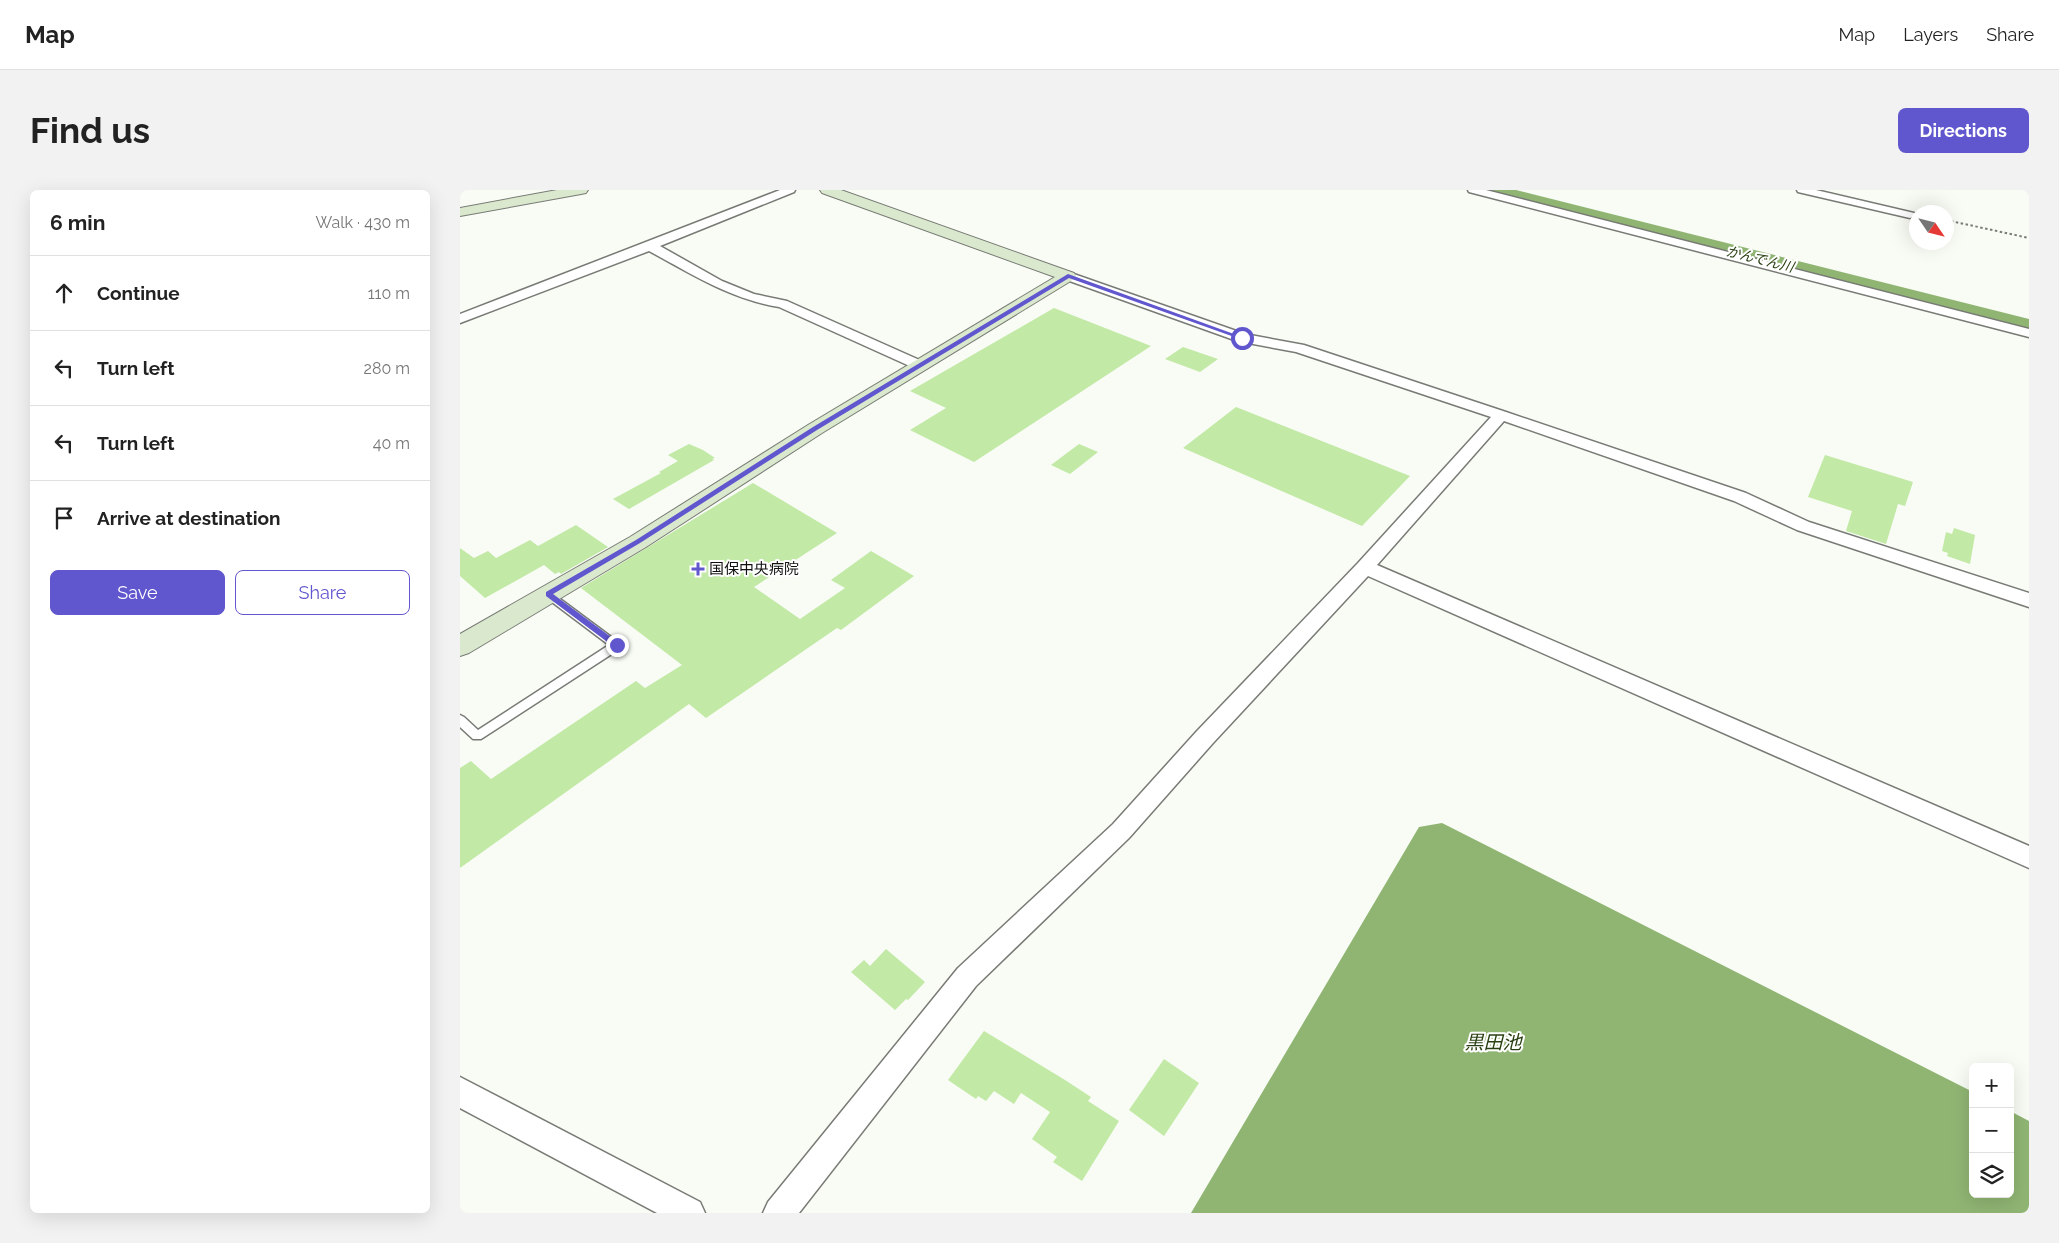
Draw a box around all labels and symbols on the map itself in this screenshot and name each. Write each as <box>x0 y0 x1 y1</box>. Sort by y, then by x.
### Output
north arrow <box>1909 205 1954 250</box>
water label: かんでん川 <box>1724 243 1797 276</box>
route start <box>1231 327 1254 350</box>
place label: 国保中央病院 <box>709 560 799 578</box>
marker: 国保中央病院 <box>691 562 705 576</box>
route end <box>606 634 629 657</box>
water label: 黒田池 <box>1464 1031 1523 1053</box>

